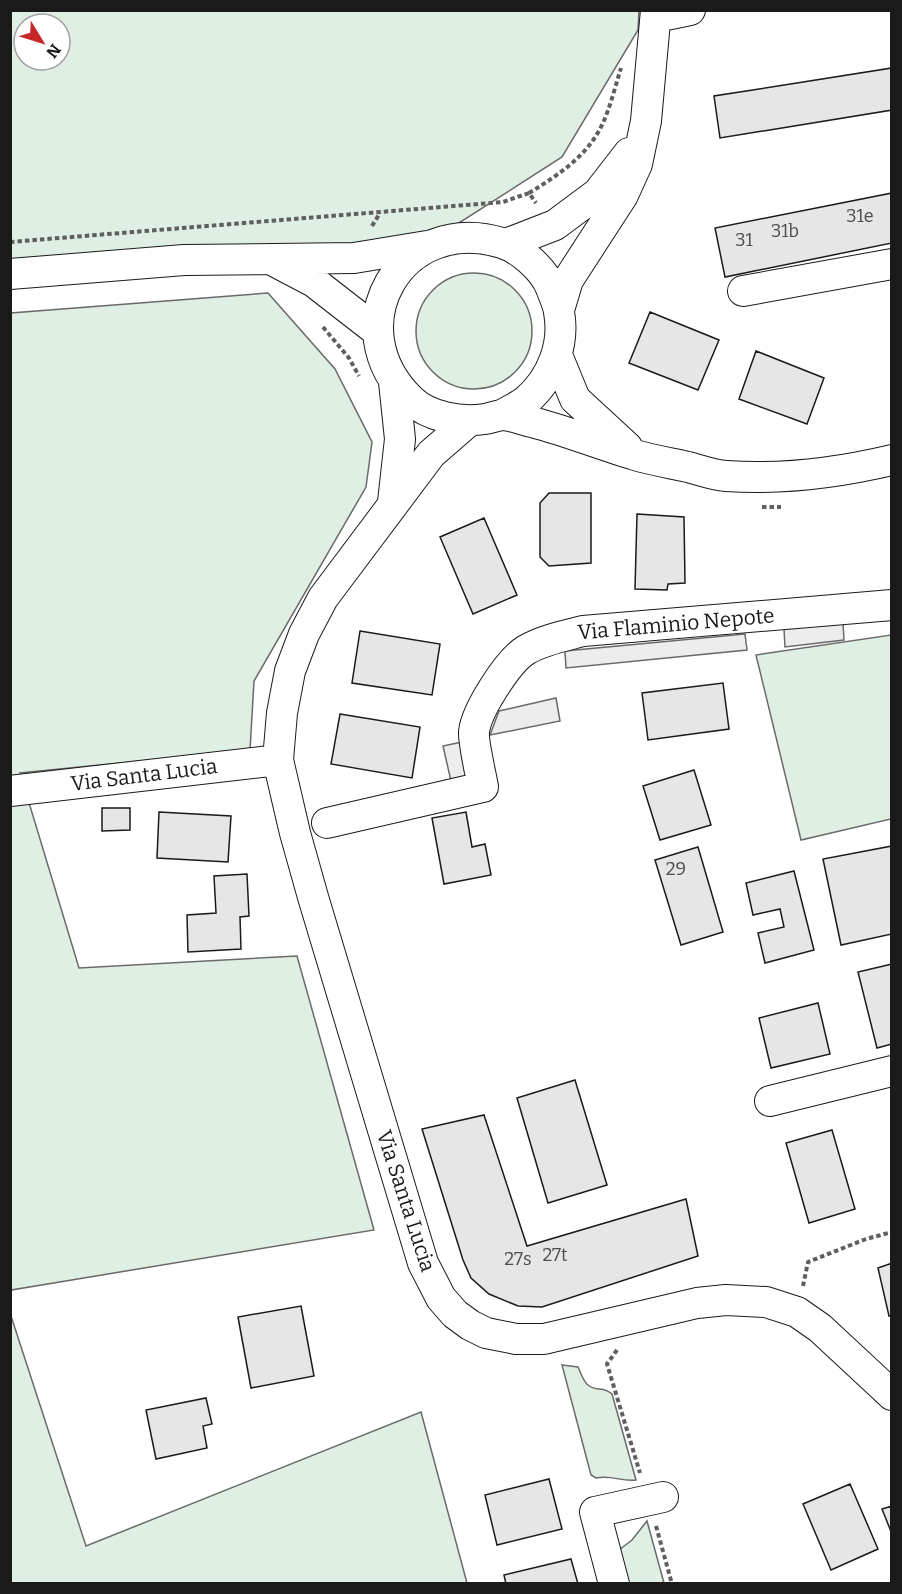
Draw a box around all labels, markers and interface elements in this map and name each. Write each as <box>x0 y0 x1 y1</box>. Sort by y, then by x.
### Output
north arrow <box>12 12 72 72</box>
text: N <box>42 40 65 62</box>
house number: 31e <box>846 205 874 227</box>
house number: 31b <box>771 220 799 242</box>
house number: 31 <box>735 229 753 251</box>
street label: Via Flaminio Nepote <box>577 602 775 646</box>
street label: Via Santa Lucia <box>69 753 219 797</box>
house number: 29 <box>666 858 686 880</box>
street label: Via Santa Lucia <box>371 1127 441 1276</box>
house number: 27t <box>542 1244 568 1266</box>
house number: 27s <box>504 1248 532 1270</box>

